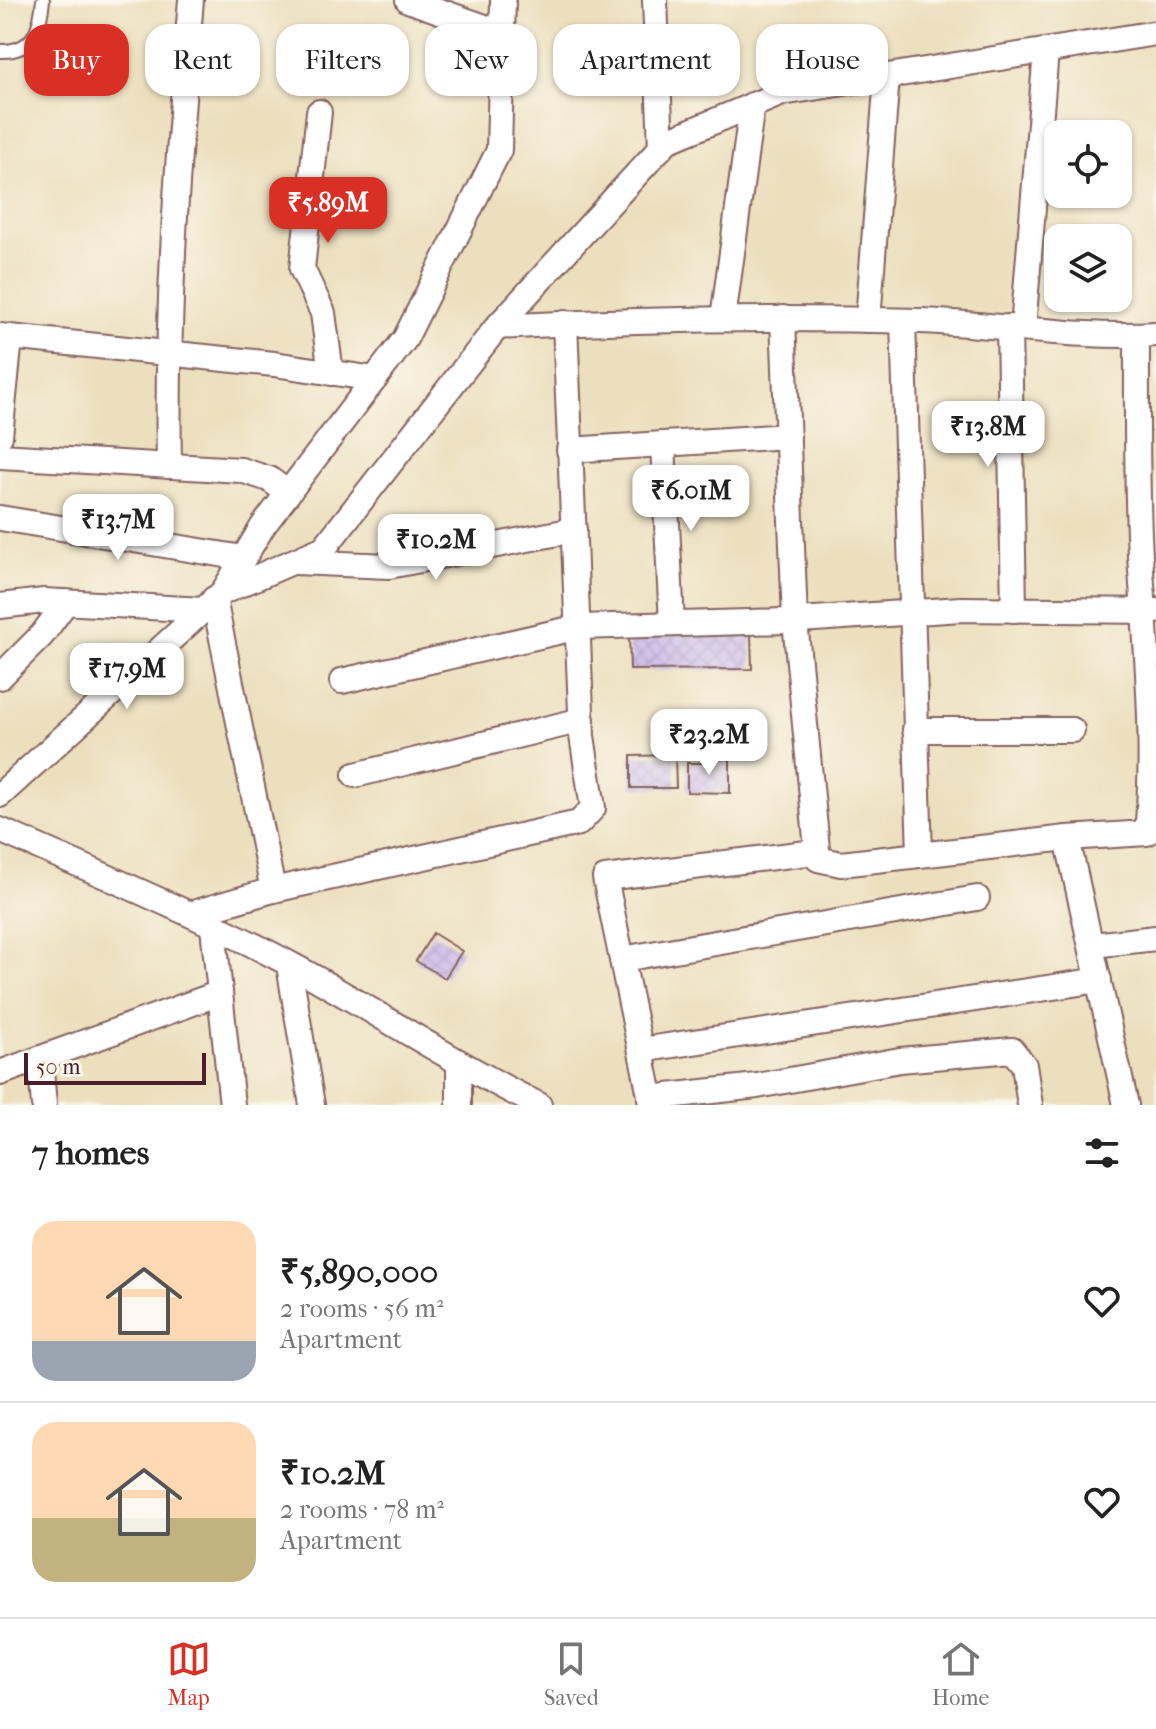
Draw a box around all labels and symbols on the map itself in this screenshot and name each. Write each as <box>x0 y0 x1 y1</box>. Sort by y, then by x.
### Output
pin: ₹5.89M <box>263 177 393 245</box>
pin: ₹13.8M <box>923 401 1053 469</box>
pin: ₹6.01M <box>626 465 756 533</box>
pin: ₹13.7M <box>53 494 183 562</box>
pin: ₹10.2M <box>371 514 501 582</box>
pin: ₹17.9M <box>62 643 192 711</box>
pin: ₹23.2M <box>644 709 774 777</box>
scale bar <box>24 1049 206 1085</box>

